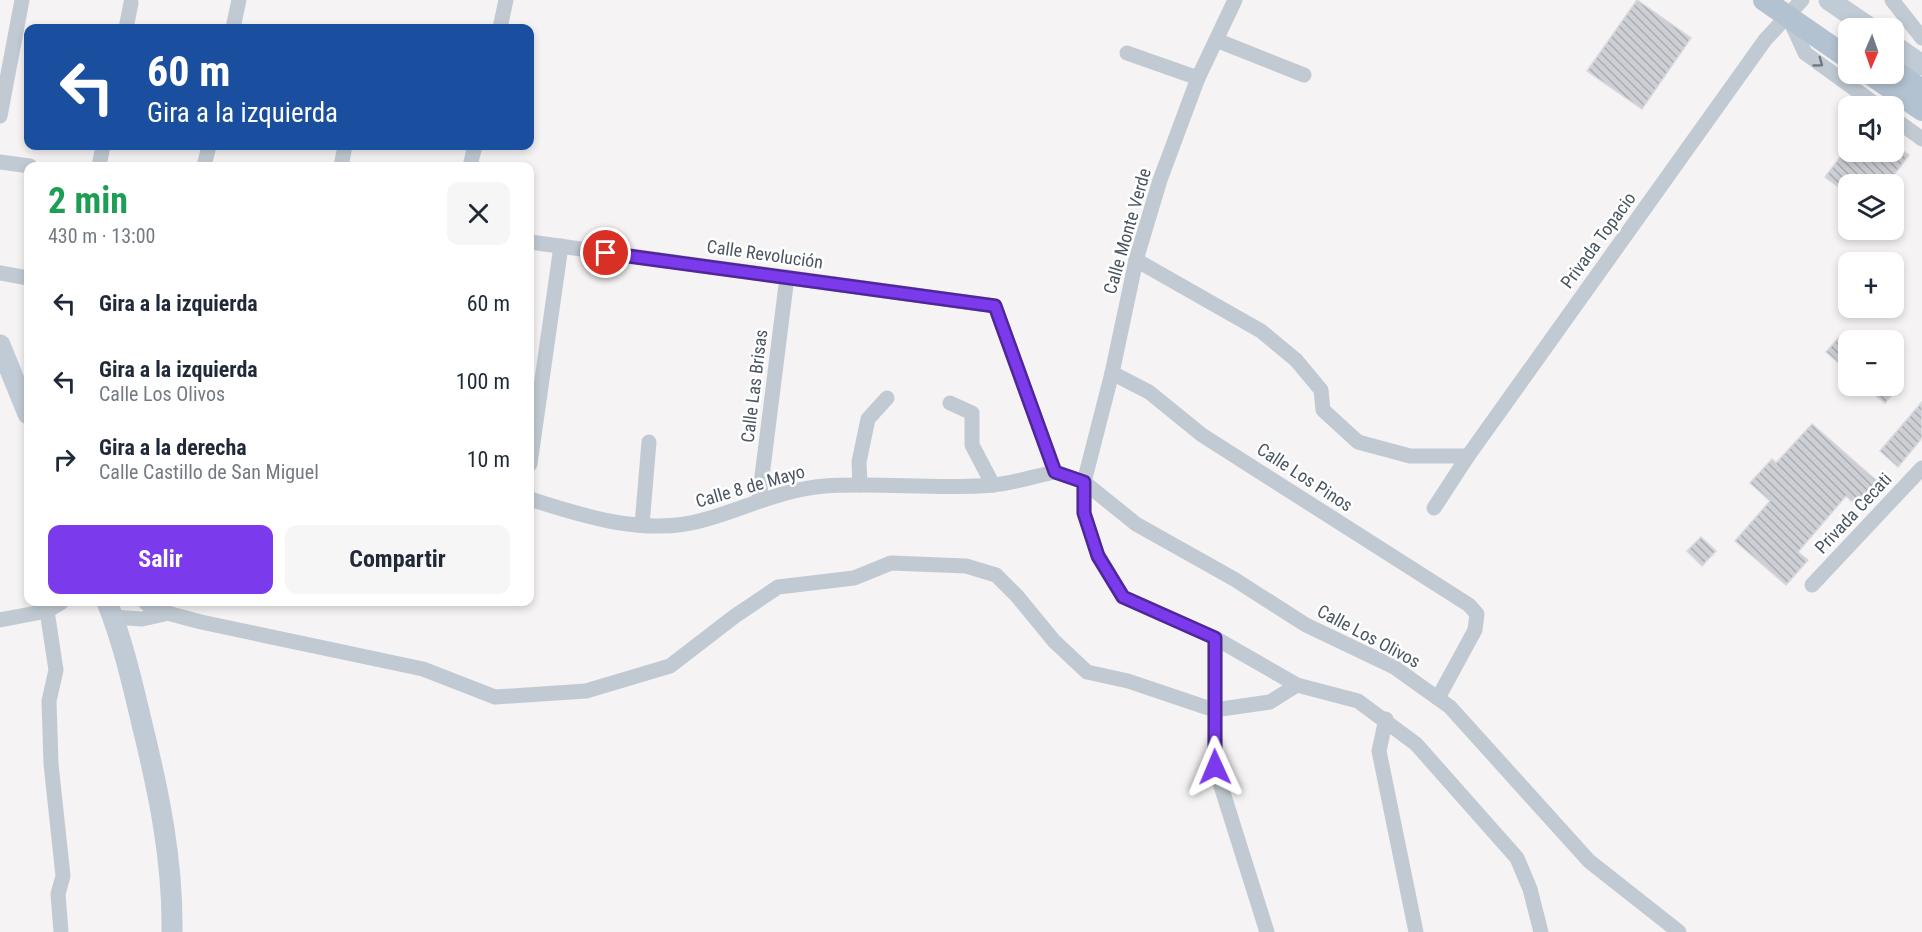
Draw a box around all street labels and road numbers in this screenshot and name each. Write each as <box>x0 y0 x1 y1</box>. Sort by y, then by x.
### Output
street label: Calle Monte Verde <box>1099 166 1155 296</box>
street label: Privada Topacio <box>1556 188 1640 292</box>
street label: Calle Revolución <box>706 235 824 273</box>
street label: Calle Las Brisas <box>737 328 771 444</box>
street label: Calle Los Pinos <box>1253 438 1357 516</box>
street label: Calle 8 de Mayo <box>693 460 807 512</box>
street label: Privada Cecati <box>1810 468 1896 558</box>
street label: Calle Los Olivos <box>1314 600 1424 672</box>

